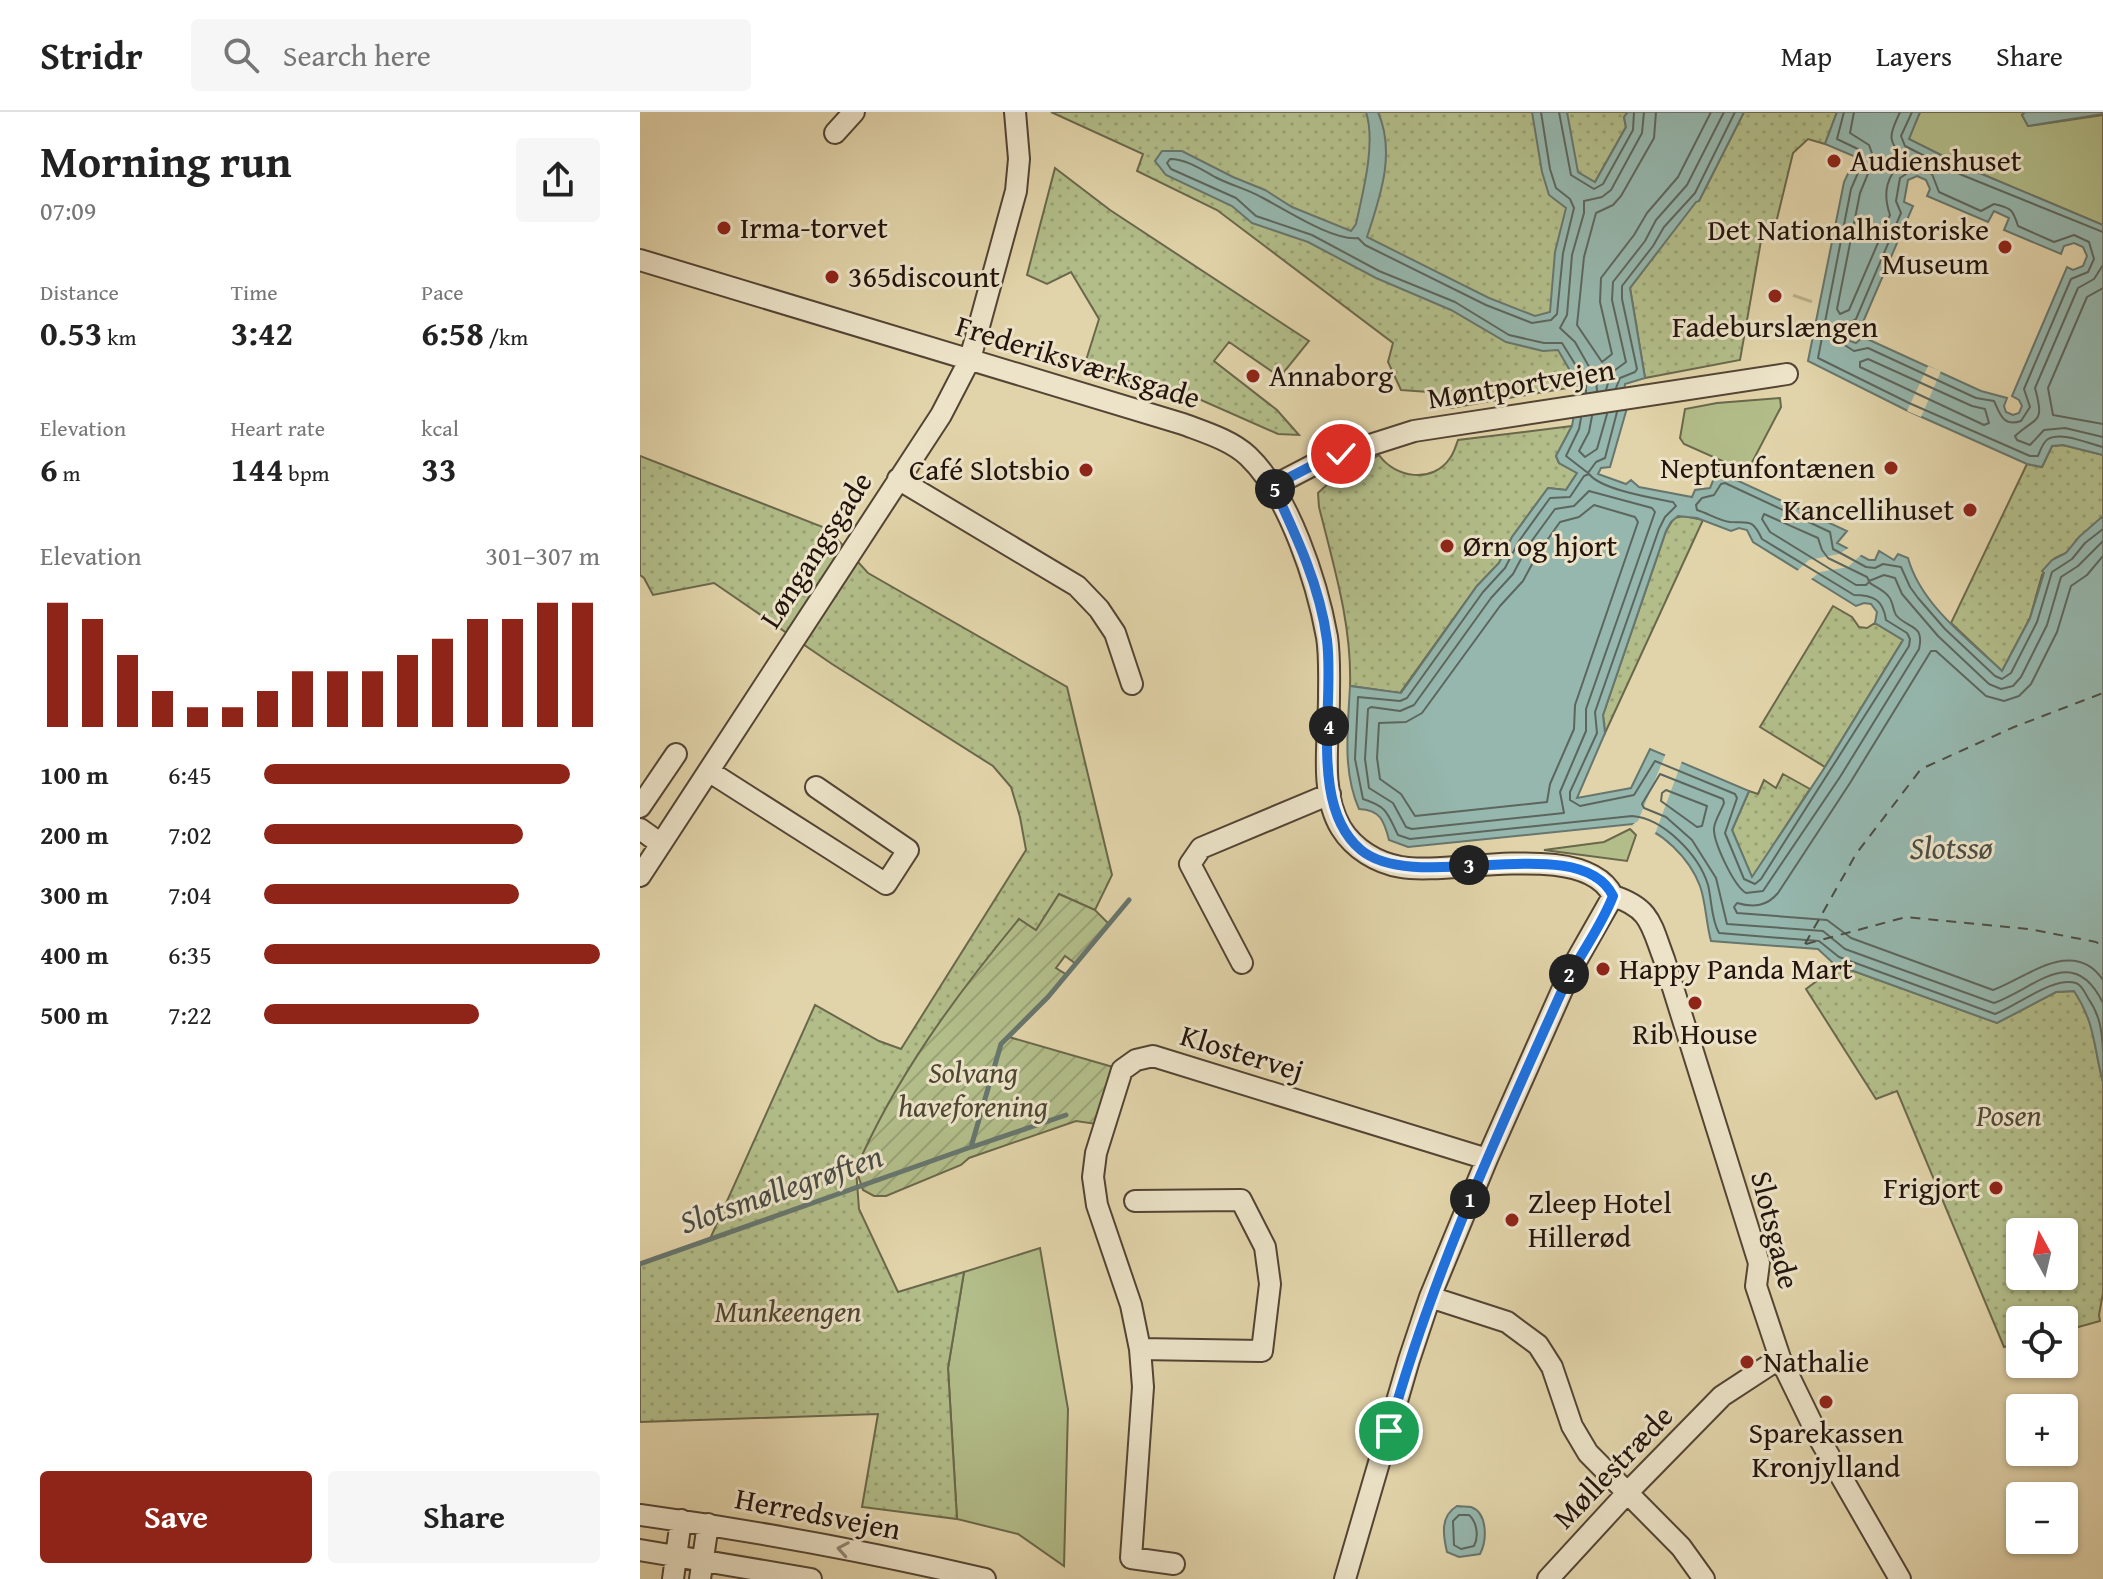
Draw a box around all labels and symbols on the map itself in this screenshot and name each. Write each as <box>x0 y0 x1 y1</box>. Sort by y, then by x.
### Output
place label: Audienshuset <box>1850 138 2022 182</box>
marker: Audienshuset <box>1825 152 1843 170</box>
place label: Irma-torvet <box>740 205 888 249</box>
place label: Det Nationalhistoriske Museum <box>1707 207 1989 285</box>
marker: Irma-torvet <box>715 219 733 237</box>
marker: Det Nationalhistoriske Museum <box>1996 238 2014 256</box>
place label: 365discount <box>848 254 1000 298</box>
marker: 365discount <box>823 268 841 286</box>
marker: Fadeburslængen <box>1766 287 1784 305</box>
street label: Frederiksværksgade <box>951 303 1206 419</box>
place label: Fadeburslængen <box>1672 304 1878 348</box>
street label: Møntportvejen <box>1424 346 1618 420</box>
place label: Annaborg <box>1269 353 1393 397</box>
marker: Annaborg <box>1244 367 1262 385</box>
pin <box>1307 420 1375 488</box>
place label: Neptunfontænen <box>1660 445 1875 489</box>
place label: Café Slotsbio <box>909 447 1070 491</box>
marker: Neptunfontænen <box>1882 459 1900 477</box>
marker: Café Slotsbio <box>1077 461 1095 479</box>
street label: Løngangsgade <box>748 463 882 636</box>
pin: 5 <box>1255 469 1295 509</box>
place label: Kancellihuset <box>1783 487 1954 531</box>
marker: Kancellihuset <box>1961 501 1979 519</box>
place label: Ørn og hjort <box>1463 523 1617 567</box>
marker: Ørn og hjort <box>1438 537 1456 555</box>
pin: 4 <box>1309 706 1349 746</box>
water label: Slotssø <box>1910 824 1993 871</box>
pin: 3 <box>1449 845 1489 885</box>
place label: Happy Panda Mart <box>1619 946 1853 990</box>
pin: 2 <box>1549 954 1589 994</box>
marker: Happy Panda Mart <box>1594 960 1612 978</box>
marker: Rib House <box>1686 994 1704 1012</box>
place label: Rib House <box>1632 1011 1758 1055</box>
street label: Klostervej <box>1175 1012 1309 1092</box>
park label: Solvang haveforening <box>898 1050 1048 1128</box>
park label: Posen <box>1975 1093 2042 1137</box>
water label: Slotsmøllegrøften <box>673 1132 889 1245</box>
place label: Frigjort <box>1883 1165 1980 1209</box>
street label: Slotsgade <box>1740 1166 1812 1293</box>
pin: 1 <box>1450 1179 1490 1219</box>
marker: Frigjort <box>1987 1179 2005 1197</box>
place label: Zleep Hotel Hillerød <box>1528 1180 1672 1258</box>
marker: Zleep Hotel Hillerød <box>1503 1211 1521 1229</box>
north arrow <box>2006 1218 2078 1290</box>
park label: Munkeengen <box>715 1289 861 1333</box>
place label: Nathalie <box>1763 1339 1869 1383</box>
marker: Nathalie <box>1738 1353 1756 1371</box>
marker: Sparekassen Kronjylland <box>1817 1393 1835 1411</box>
street label: Møllestræde <box>1542 1395 1683 1538</box>
pin <box>1355 1397 1423 1465</box>
place label: Sparekassen Kronjylland <box>1748 1410 1904 1488</box>
street label: Herredsvejen <box>732 1475 905 1551</box>
one-way arrow <box>837 1541 850 1558</box>

